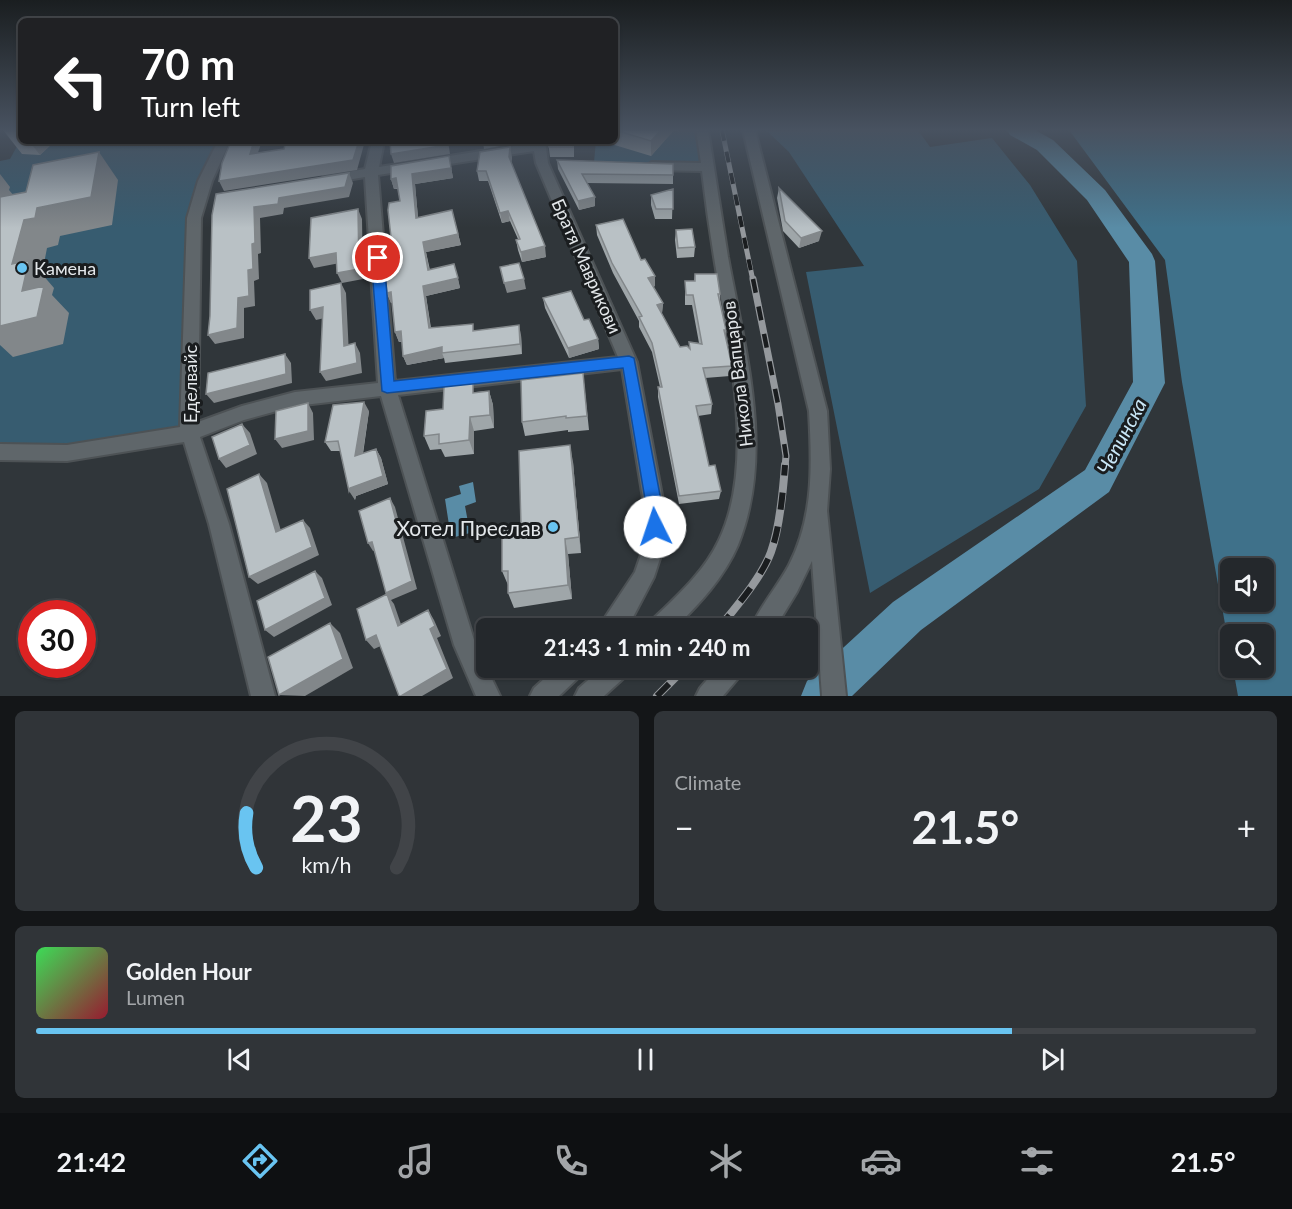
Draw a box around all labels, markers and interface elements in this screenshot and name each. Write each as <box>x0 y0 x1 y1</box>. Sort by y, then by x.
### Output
text: 70 m <box>141 39 235 89</box>
icon: left <box>42 42 120 120</box>
text: Turn left <box>141 90 240 123</box>
street label: Братя Маврикови <box>547 195 627 337</box>
pin <box>352 232 403 283</box>
icon: arrive <box>361 241 394 274</box>
place label: Камена <box>34 257 96 279</box>
marker: Камена <box>15 261 29 275</box>
street label: Никола Вапцаров <box>717 300 757 448</box>
street label: Еделвайс <box>179 344 201 423</box>
water label: Чепинска <box>1091 394 1151 478</box>
position arrow <box>623 495 687 559</box>
place label: Хотел Преслав <box>396 515 541 540</box>
marker: Хотел Преслав <box>546 520 560 534</box>
map controls <box>1220 558 1274 678</box>
button: sound <box>1220 558 1274 612</box>
speed limit sign: 30 <box>18 600 96 678</box>
button: search <box>1220 624 1274 678</box>
text: 21:43 · 1 min · 240 m <box>544 634 750 661</box>
text: Climate <box>675 770 741 794</box>
text: 23 <box>291 780 363 855</box>
text: 21.5° <box>911 800 1019 854</box>
text: − <box>675 807 694 847</box>
text: + <box>1237 807 1256 847</box>
text: km/h <box>302 852 352 878</box>
text: Golden Hour <box>126 958 252 985</box>
text: Lumen <box>126 985 185 1009</box>
icon: previous <box>223 1043 256 1076</box>
icon: pause <box>629 1043 662 1076</box>
icon: next <box>1036 1043 1069 1076</box>
icon: directions <box>239 1140 281 1182</box>
icon: music <box>395 1140 437 1182</box>
icon: phone <box>550 1140 592 1182</box>
icon: climate <box>705 1140 747 1182</box>
icon: car <box>860 1140 902 1182</box>
icon: filters <box>1016 1140 1058 1182</box>
text: 21:42 <box>57 1145 126 1178</box>
text: 21.5° <box>1171 1145 1235 1178</box>

